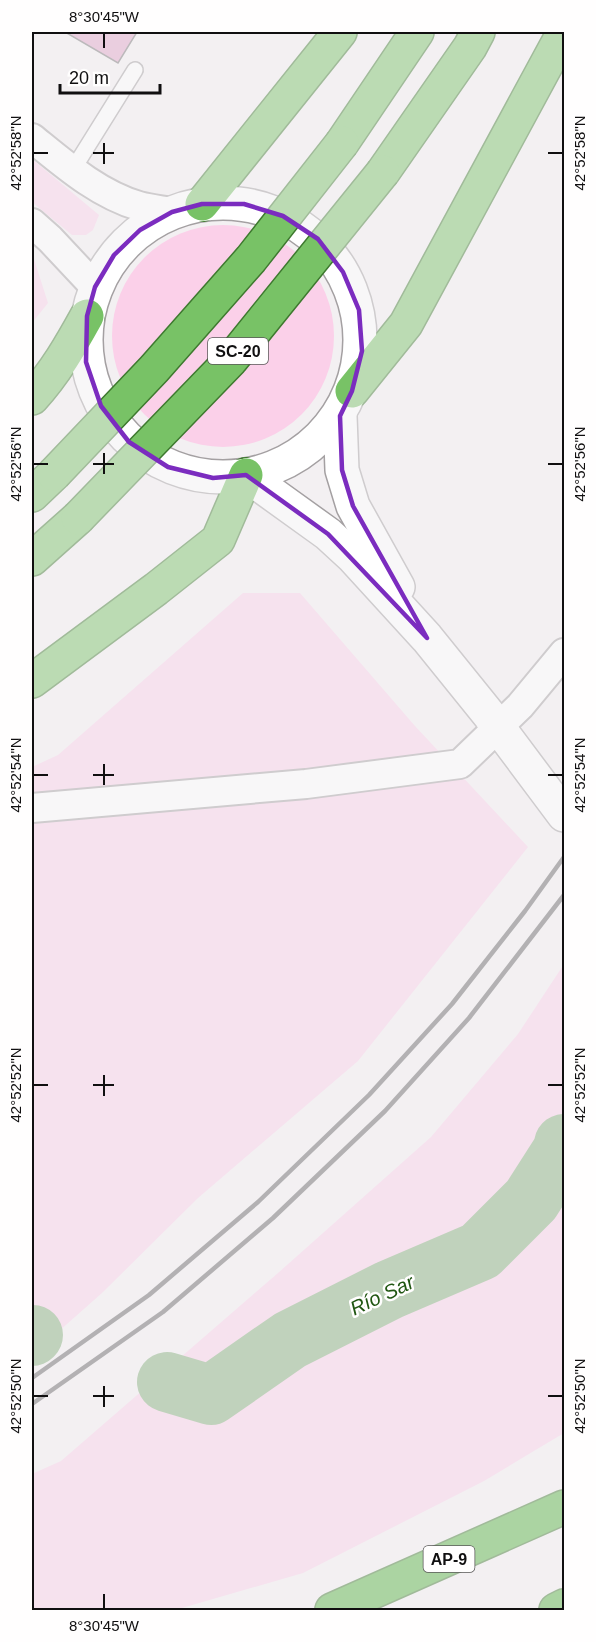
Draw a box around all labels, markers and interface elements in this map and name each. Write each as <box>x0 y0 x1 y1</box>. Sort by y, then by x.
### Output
text: 8°30'45"W <box>69 8 140 25</box>
scale bar <box>60 57 160 95</box>
text: 20 m <box>69 68 109 88</box>
text: 42°52'58"N <box>7 115 24 191</box>
text: 42°52'58"N <box>571 115 588 191</box>
road number: SC-20 <box>208 338 268 364</box>
text: 42°52'56"N <box>7 426 24 502</box>
text: 42°52'56"N <box>571 426 588 502</box>
text: 42°52'54"N <box>7 737 24 813</box>
text: 42°52'54"N <box>571 737 588 813</box>
text: 42°52'52"N <box>7 1047 24 1123</box>
text: 42°52'52"N <box>571 1047 588 1123</box>
water label: Río Sar <box>347 1270 419 1319</box>
text: 42°52'50"N <box>7 1358 24 1434</box>
text: 42°52'50"N <box>571 1358 588 1434</box>
road number: AP-9 <box>424 1546 474 1572</box>
text: 8°30'45"W <box>69 1617 140 1634</box>

